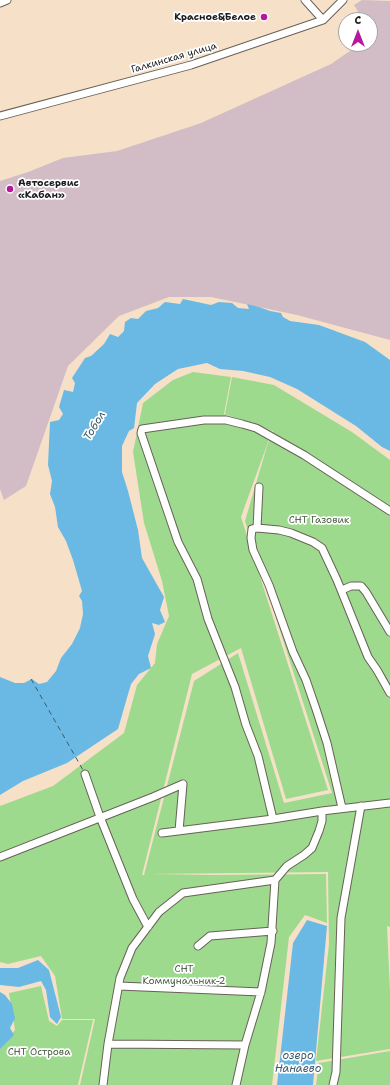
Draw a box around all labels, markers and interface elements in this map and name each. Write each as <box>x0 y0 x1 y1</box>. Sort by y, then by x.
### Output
place label: Красное&Белое <box>174 11 256 23</box>
marker: Красное&Белое <box>259 12 269 22</box>
north arrow <box>338 12 378 52</box>
text: С <box>355 13 361 28</box>
street label: Галкинская улица <box>130 40 218 76</box>
place label: Автосервис «Кабан» <box>18 177 79 200</box>
marker: Автосервис «Кабан» <box>5 184 15 194</box>
water label: Тобол <box>81 409 109 443</box>
park label: СНТ Газовик <box>289 514 349 526</box>
park label: СНТ Коммунальник-2 <box>142 963 226 986</box>
park label: СНТ Острова <box>8 1046 70 1058</box>
water label: озеро Нанаево <box>275 1049 321 1075</box>

